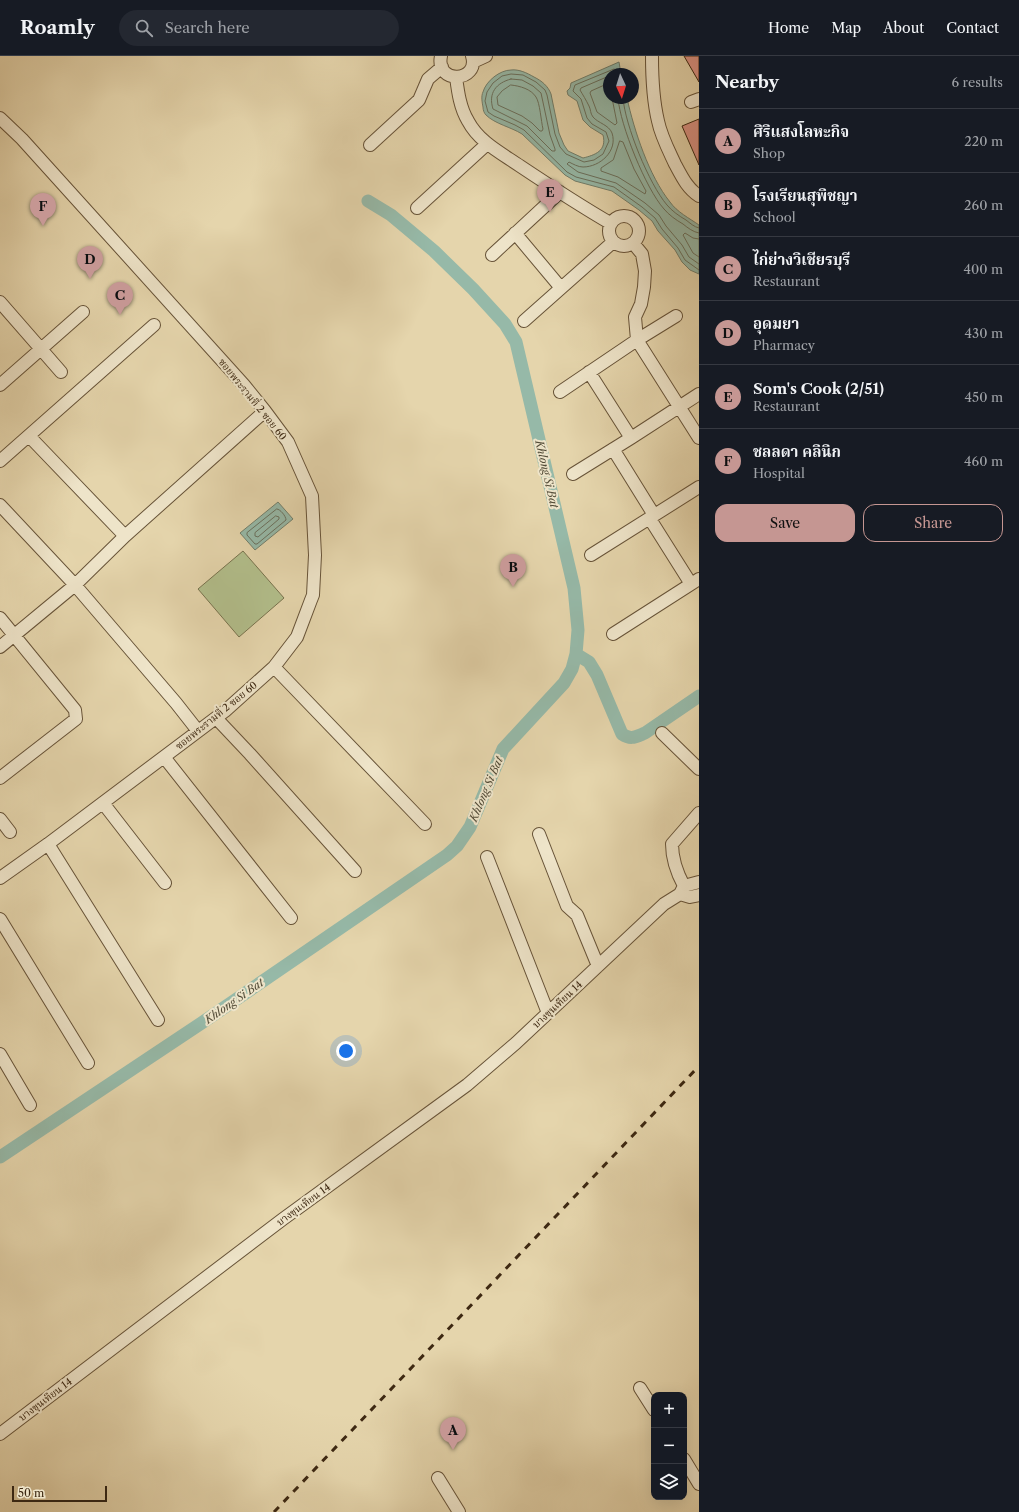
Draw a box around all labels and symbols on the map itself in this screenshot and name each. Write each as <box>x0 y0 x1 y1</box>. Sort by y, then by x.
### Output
north arrow <box>603 68 639 104</box>
pin: E <box>537 179 563 212</box>
pin: F <box>30 193 56 226</box>
pin: D <box>77 246 103 279</box>
pin: C <box>107 282 133 315</box>
street label: ซอยพระรามที่ 2 ซอย 60 <box>216 355 290 443</box>
water label: Khlong Si Bat <box>532 438 562 510</box>
pin: B <box>500 554 526 587</box>
street label: ซอยพระรามที่ 2 ซอย 60 <box>172 678 260 752</box>
water label: Khlong Si Bat <box>466 753 506 824</box>
water label: Khlong Si Bat <box>201 975 267 1027</box>
street label: บางขุนเทียน 14 <box>530 978 586 1032</box>
your location <box>336 1041 356 1061</box>
street label: บางขุนเทียน 14 <box>274 1180 334 1229</box>
street label: บางขุนเทียน 14 <box>16 1375 75 1425</box>
pin: A <box>440 1417 466 1450</box>
scale bar <box>12 1484 107 1503</box>

